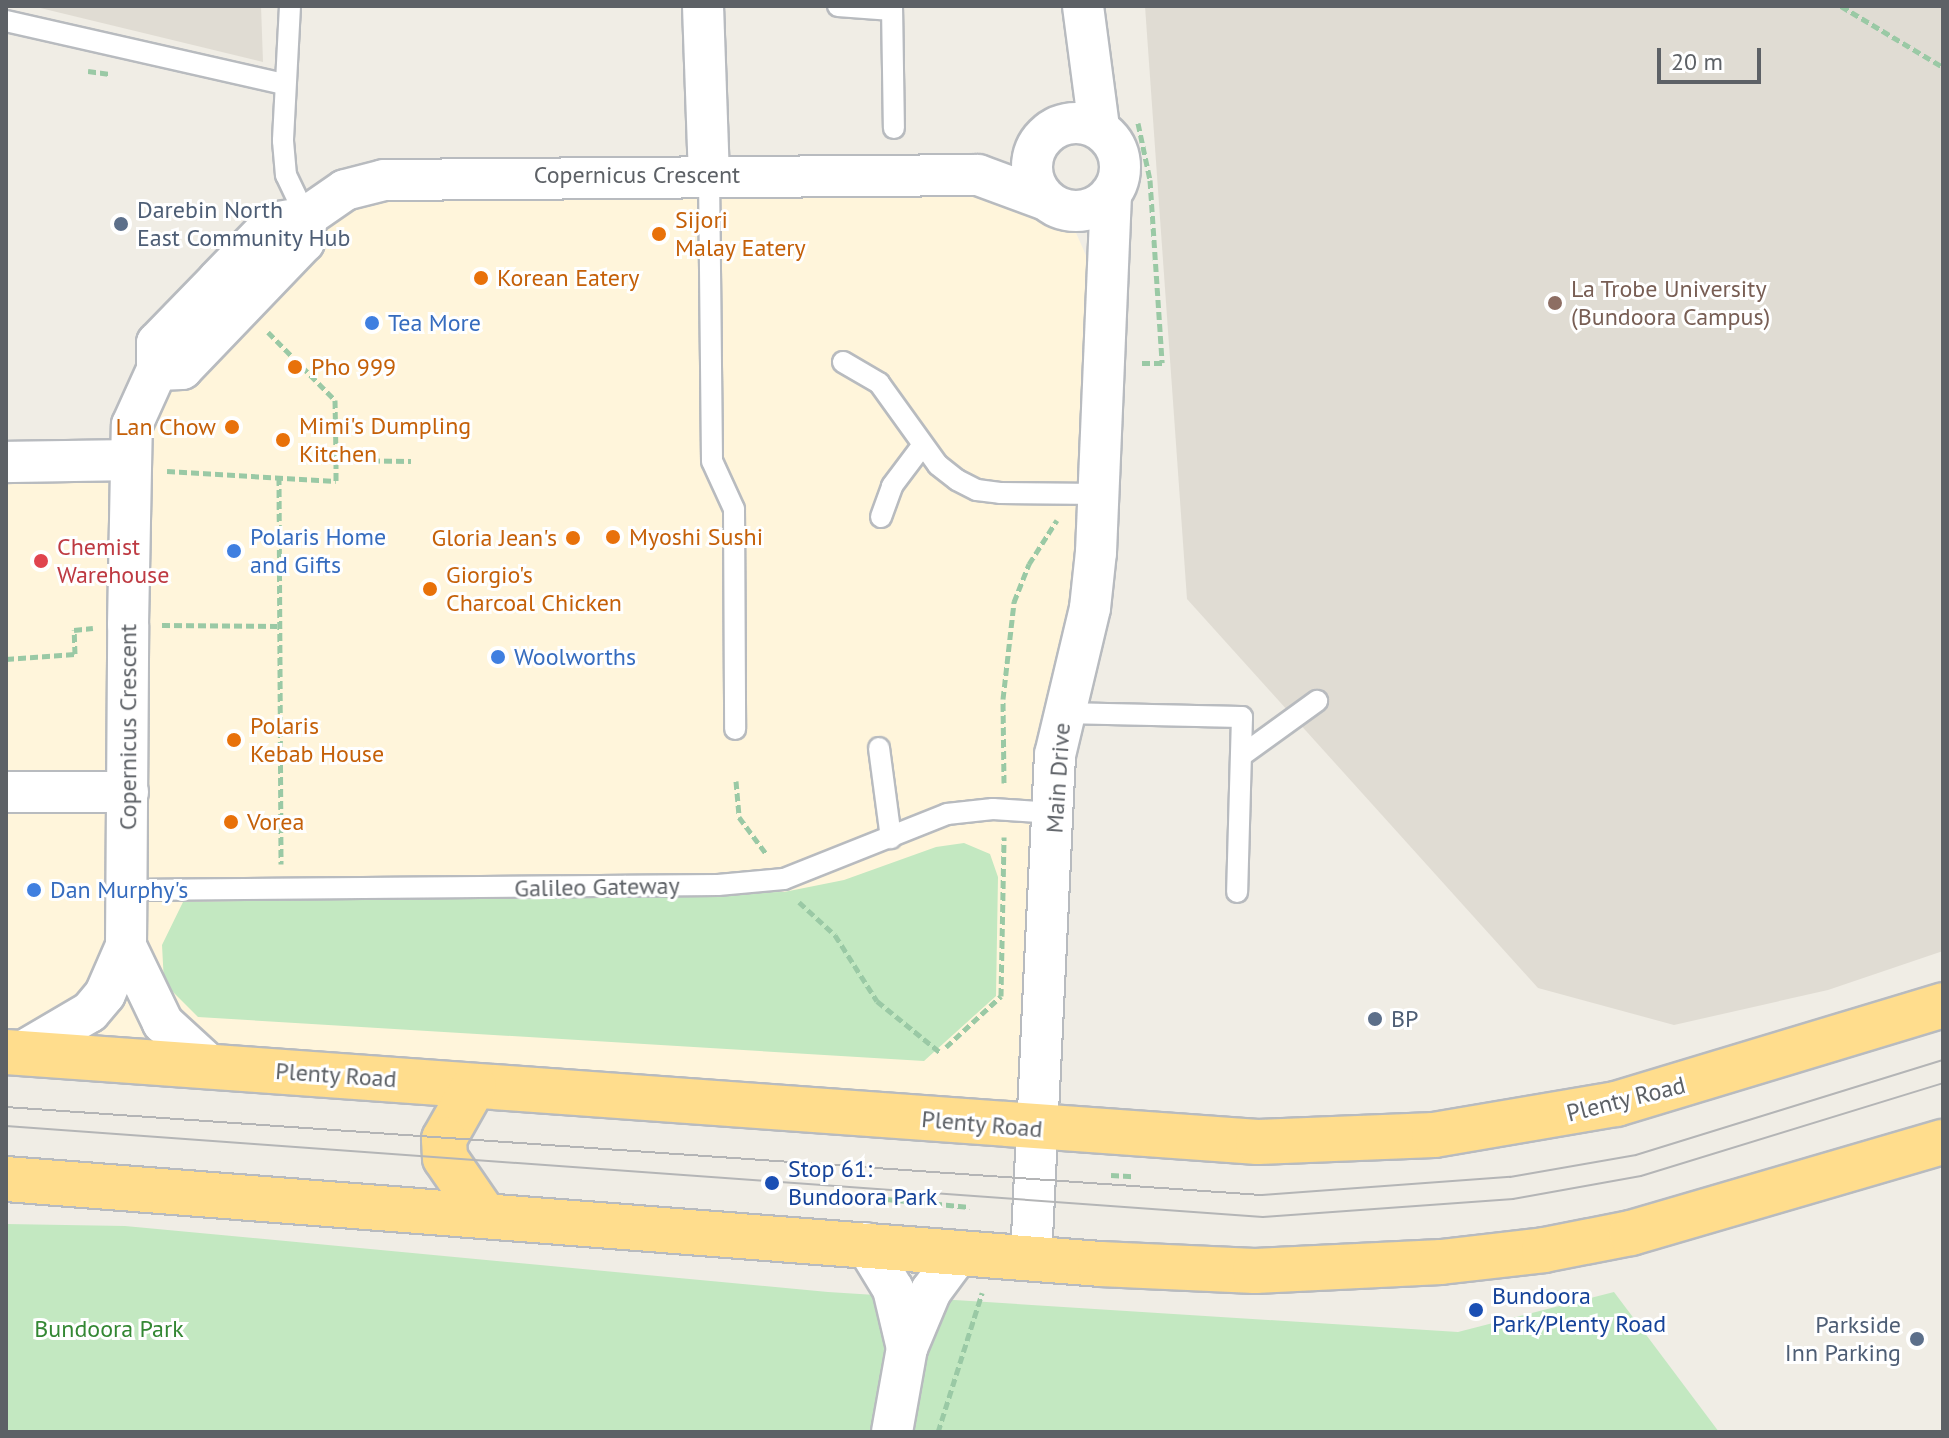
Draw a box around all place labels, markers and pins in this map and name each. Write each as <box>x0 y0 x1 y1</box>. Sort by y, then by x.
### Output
place label: Darebin North East Community Hub <box>137 196 351 252</box>
place label: Sijori Malay Eatery <box>675 206 807 262</box>
marker: Darebin North East Community Hub <box>112 215 130 233</box>
marker: Sijori Malay Eatery <box>650 225 668 243</box>
place label: Korean Eatery <box>497 264 639 292</box>
marker: Korean Eatery <box>472 269 490 287</box>
place label: La Trobe University (Bundoora Campus) <box>1571 275 1770 331</box>
marker: La Trobe University (Bundoora Campus) <box>1546 294 1564 312</box>
place label: Tea More <box>388 309 481 337</box>
marker: Tea More <box>363 314 381 332</box>
place label: Pho 999 <box>311 353 396 381</box>
marker: Pho 999 <box>286 358 304 376</box>
place label: Mimi's Dumpling Kitchen <box>299 412 471 468</box>
place label: Lan Chow <box>116 413 216 441</box>
marker: Lan Chow <box>223 418 241 436</box>
marker: Mimi's Dumpling Kitchen <box>274 431 292 449</box>
place label: Polaris Home and Gifts <box>250 523 386 579</box>
place label: Myoshi Sushi <box>629 523 763 551</box>
place label: Gloria Jean's <box>431 524 557 552</box>
marker: Myoshi Sushi <box>604 528 622 546</box>
marker: Gloria Jean's <box>564 529 582 547</box>
place label: Chemist Warehouse <box>57 533 169 589</box>
marker: Polaris Home and Gifts <box>225 542 243 560</box>
marker: Chemist Warehouse <box>32 552 50 570</box>
place label: Giorgio's Charcoal Chicken <box>446 561 622 617</box>
marker: Giorgio's Charcoal Chicken <box>421 580 439 598</box>
place label: Woolworths <box>514 643 636 671</box>
marker: Woolworths <box>489 648 507 666</box>
place label: Polaris Kebab House <box>250 712 384 768</box>
marker: Polaris Kebab House <box>225 731 243 749</box>
place label: Vorea <box>247 808 304 836</box>
marker: Vorea <box>222 813 240 831</box>
place label: Dan Murphy's <box>50 876 188 904</box>
marker: Dan Murphy's <box>25 881 43 899</box>
place label: BP <box>1391 1005 1418 1033</box>
marker: BP <box>1366 1010 1384 1028</box>
place label: Stop 61: Bundoora Park <box>788 1155 937 1211</box>
marker: Stop 61: Bundoora Park <box>763 1174 781 1192</box>
place label: Bundoora Park/Plenty Road <box>1492 1282 1667 1338</box>
marker: Bundoora Park/Plenty Road <box>1467 1301 1485 1319</box>
place label: Parkside Inn Parking <box>1785 1311 1901 1367</box>
marker: Parkside Inn Parking <box>1908 1330 1926 1348</box>

